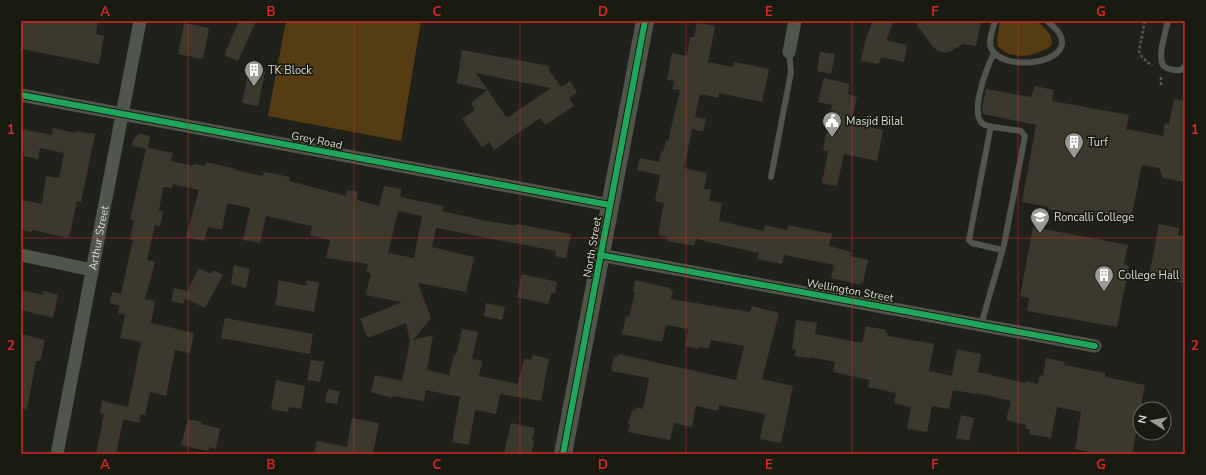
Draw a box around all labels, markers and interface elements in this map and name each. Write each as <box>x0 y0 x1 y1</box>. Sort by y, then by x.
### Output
text: A <box>100 3 110 21</box>
text: B <box>267 3 276 21</box>
text: C <box>433 3 442 21</box>
text: D <box>598 3 608 21</box>
text: E <box>765 3 773 21</box>
text: F <box>931 3 939 21</box>
text: G <box>1096 3 1106 21</box>
building icon: TK Block <box>243 59 265 87</box>
place label: TK Block <box>268 63 312 78</box>
public building icon: Masjid Bilal <box>821 110 843 138</box>
place label: Masjid Bilal <box>846 114 904 129</box>
text: 1 <box>7 121 15 139</box>
text: 1 <box>1191 121 1199 139</box>
street label: Grey Road <box>290 128 344 153</box>
building icon: Turf <box>1063 131 1085 159</box>
place label: Turf <box>1088 135 1108 150</box>
street label: Arthur Street <box>85 204 112 272</box>
school or university icon: Roncalli College <box>1029 206 1051 234</box>
place label: Roncalli College <box>1054 210 1134 225</box>
street label: North Street <box>580 215 605 279</box>
building icon: College Hall <box>1093 264 1115 292</box>
place label: College Hall <box>1118 268 1180 283</box>
street label: Wellington Street <box>805 275 895 306</box>
text: 2 <box>7 337 15 355</box>
text: 2 <box>1191 337 1199 355</box>
north arrow <box>1132 401 1172 441</box>
text: N <box>1135 414 1151 425</box>
text: A <box>100 456 110 474</box>
text: B <box>267 456 276 474</box>
text: C <box>433 456 442 474</box>
text: D <box>598 456 608 474</box>
text: E <box>765 456 773 474</box>
text: F <box>931 456 939 474</box>
text: G <box>1096 456 1106 474</box>

